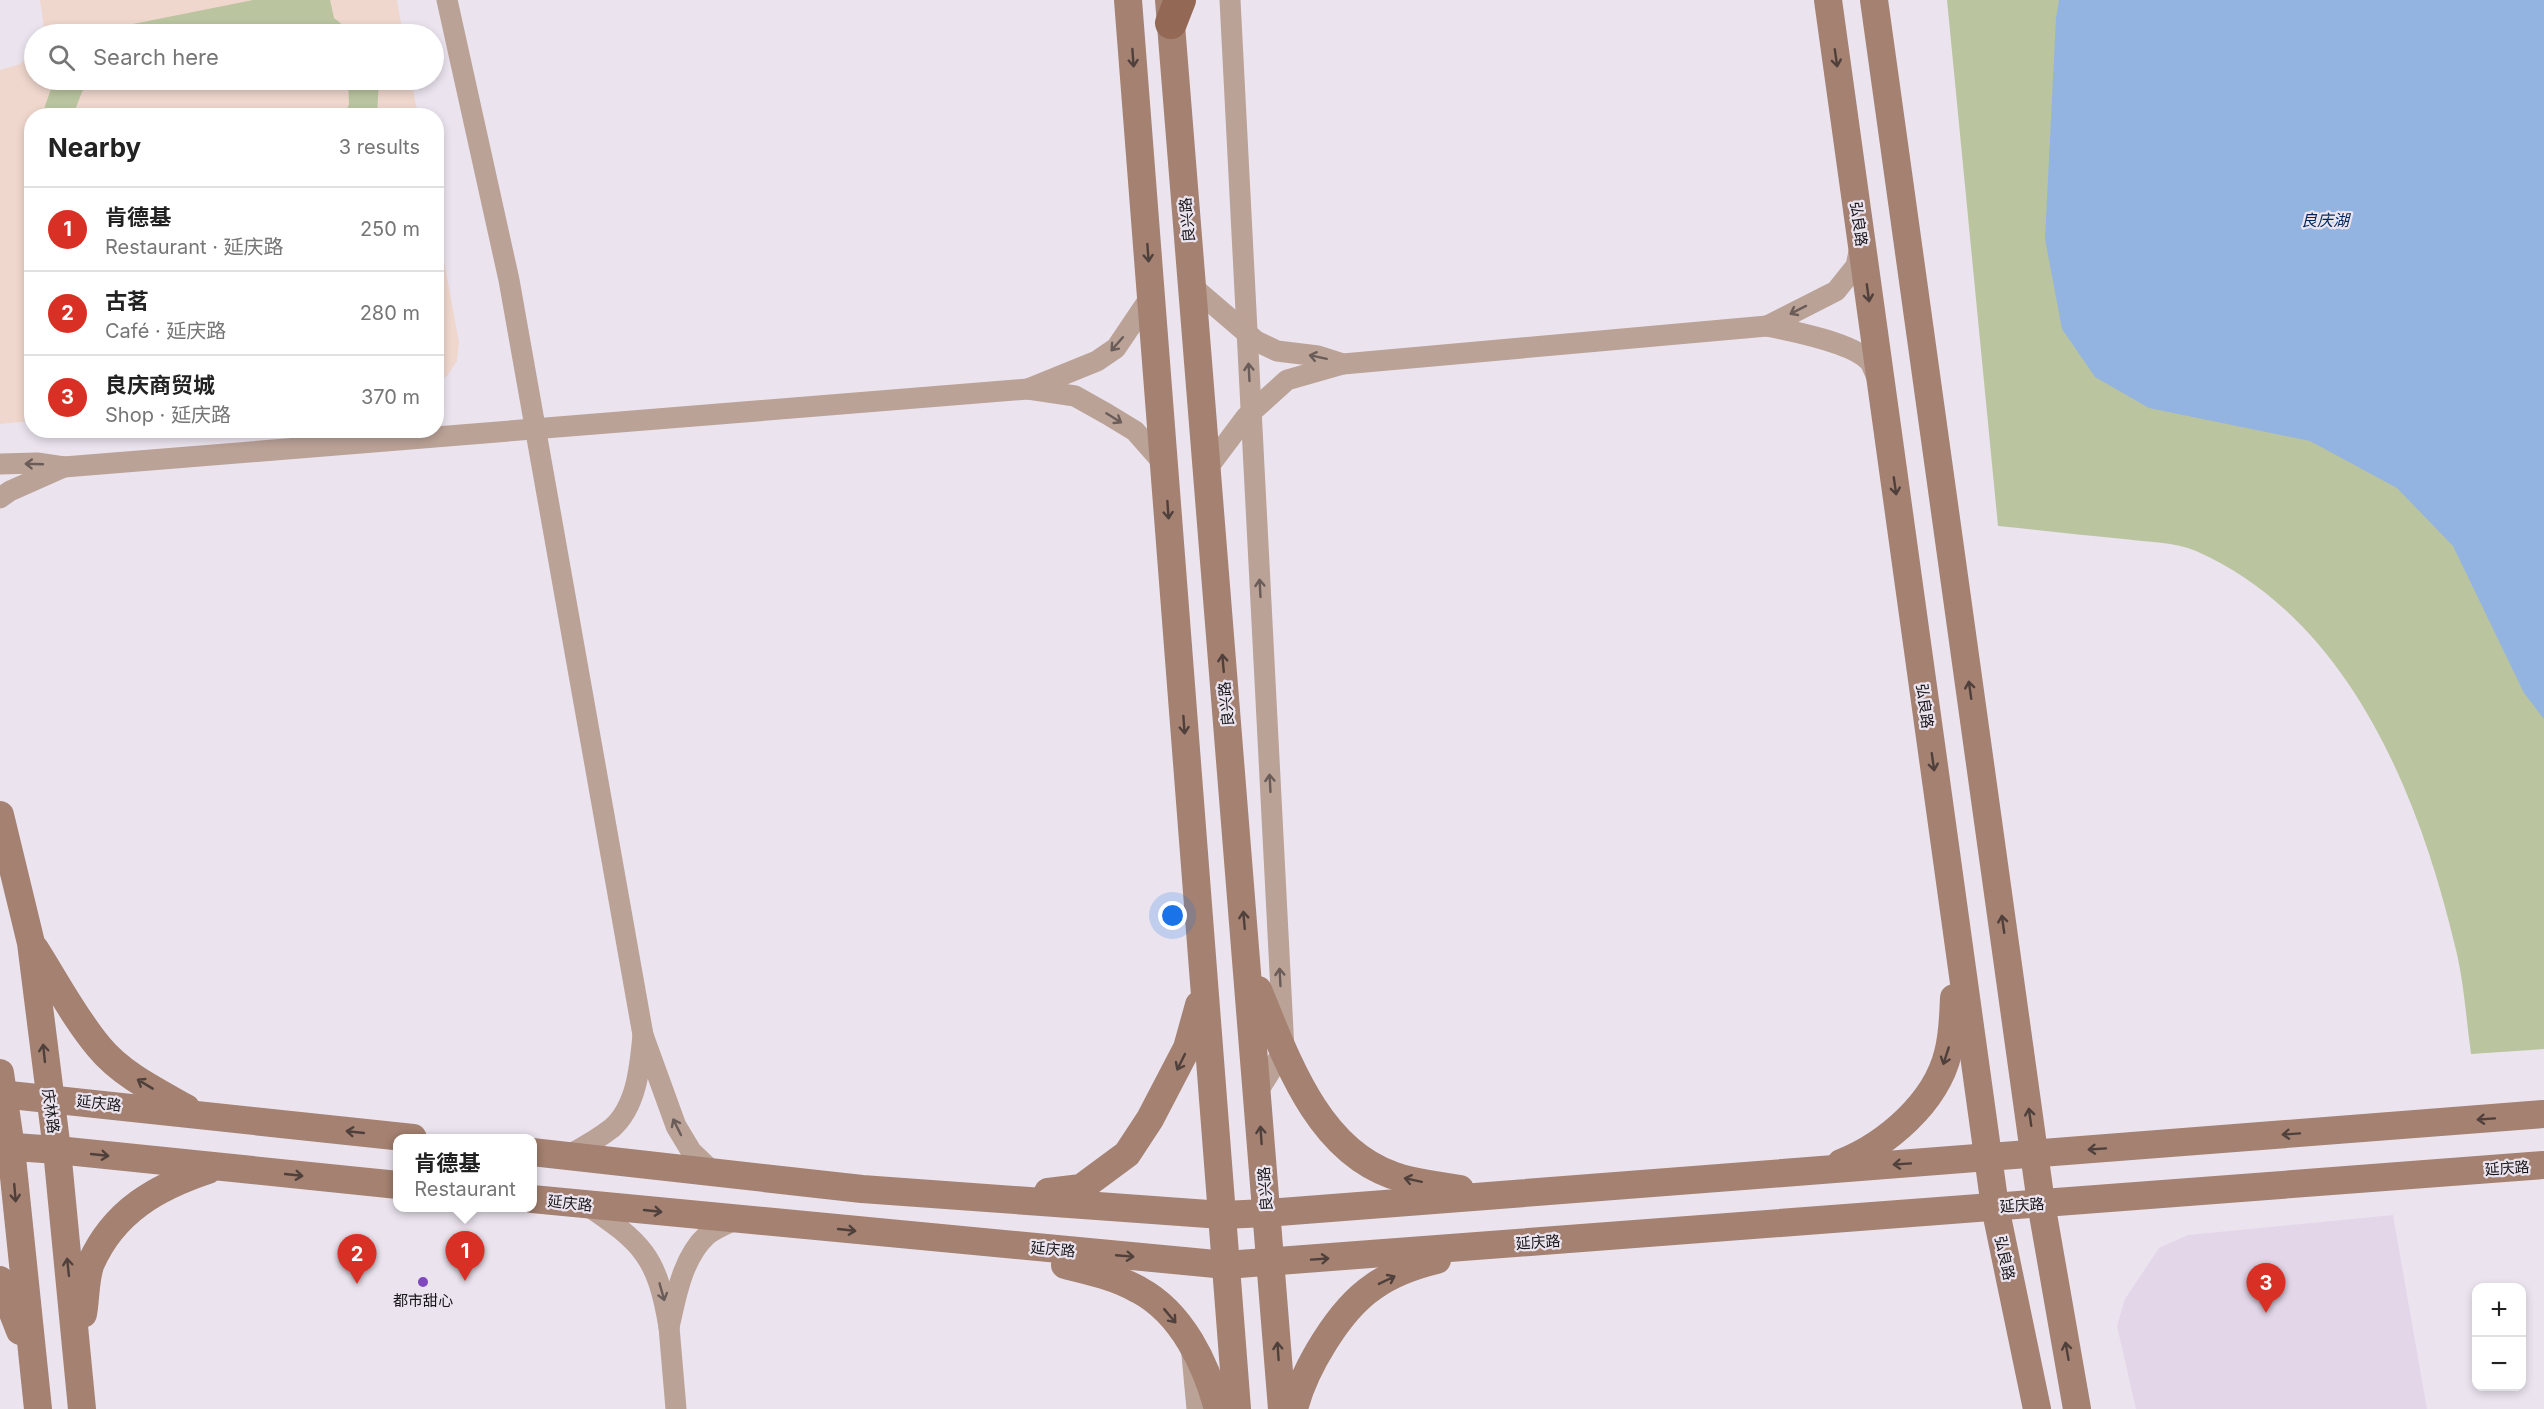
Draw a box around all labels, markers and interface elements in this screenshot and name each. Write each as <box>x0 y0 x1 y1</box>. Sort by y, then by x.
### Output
search box <box>24 24 444 90</box>
icon: search <box>45 41 78 74</box>
text: Search here <box>93 44 219 70</box>
one-way arrow <box>1127 48 1138 68</box>
one-way arrow <box>1830 48 1841 67</box>
text: Nearby <box>48 132 141 163</box>
text: 3 results <box>339 135 420 159</box>
street label: 良兴路 <box>1176 197 1198 243</box>
street label: 弘良路 <box>1846 200 1872 248</box>
text: 肯德基 <box>105 204 171 230</box>
water label: 良庆湖 <box>2301 210 2352 230</box>
text: 1 <box>63 217 72 241</box>
text: 250 m <box>360 217 420 241</box>
text: Restaurant · 延庆路 <box>105 235 284 259</box>
one-way arrow <box>1142 242 1153 262</box>
one-way arrow <box>1863 282 1874 302</box>
text: 古茗 <box>105 288 149 314</box>
text: 2 <box>61 301 74 325</box>
text: 280 m <box>360 301 420 325</box>
one-way arrow <box>1789 305 1807 317</box>
text: Café · 延庆路 <box>105 319 226 343</box>
one-way arrow <box>1111 336 1124 352</box>
one-way arrow <box>1309 351 1328 362</box>
one-way arrow <box>1243 363 1254 383</box>
text: 良庆商贸城 <box>105 372 215 398</box>
text: 3 <box>61 385 74 409</box>
text: 370 m <box>361 385 420 409</box>
text: Shop · 延庆路 <box>105 403 231 427</box>
one-way arrow <box>1106 412 1123 425</box>
one-way arrow <box>25 458 45 469</box>
one-way arrow <box>1889 475 1900 495</box>
one-way arrow <box>1163 499 1174 519</box>
one-way arrow <box>1254 578 1265 598</box>
one-way arrow <box>1217 653 1228 673</box>
one-way arrow <box>1965 680 1976 700</box>
street label: 良兴路 <box>1215 681 1237 727</box>
street label: 弘良路 <box>1912 682 1938 730</box>
one-way arrow <box>1179 715 1190 735</box>
one-way arrow <box>1928 752 1939 772</box>
one-way arrow <box>1264 773 1275 793</box>
your location <box>1158 901 1187 930</box>
one-way arrow <box>1238 911 1249 930</box>
one-way arrow <box>1997 915 2008 935</box>
one-way arrow <box>1274 968 1285 988</box>
one-way arrow <box>38 1043 49 1063</box>
one-way arrow <box>1940 1046 1951 1065</box>
one-way arrow <box>1174 1052 1186 1070</box>
one-way arrow <box>137 1078 154 1090</box>
street label: 庆林路 <box>38 1087 64 1135</box>
street label: 延庆路 <box>76 1091 122 1115</box>
one-way arrow <box>2024 1108 2035 1128</box>
one-way arrow <box>2476 1114 2496 1125</box>
one-way arrow <box>671 1118 683 1136</box>
one-way arrow <box>345 1126 365 1137</box>
one-way arrow <box>1255 1126 1266 1146</box>
one-way arrow <box>2282 1129 2302 1140</box>
popup <box>393 1134 537 1212</box>
one-way arrow <box>2087 1144 2107 1155</box>
one-way arrow <box>90 1150 110 1161</box>
text: 肯德基 <box>414 1150 480 1176</box>
street label: 延庆路 <box>2484 1157 2530 1179</box>
one-way arrow <box>1893 1159 1913 1170</box>
street label: 良兴路 <box>1254 1166 1276 1212</box>
one-way arrow <box>284 1170 303 1181</box>
one-way arrow <box>1404 1173 1423 1185</box>
text: Restaurant <box>414 1177 516 1201</box>
one-way arrow <box>10 1183 21 1203</box>
street label: 延庆路 <box>547 1191 593 1215</box>
street label: 延庆路 <box>1999 1194 2045 1216</box>
one-way arrow <box>643 1206 663 1217</box>
one-way arrow <box>837 1225 857 1236</box>
street label: 延庆路 <box>1515 1231 1561 1253</box>
pin: 1 <box>446 1232 484 1281</box>
pin: 2 <box>338 1234 376 1284</box>
street label: 弘良路 <box>1991 1234 2019 1282</box>
street label: 延庆路 <box>1030 1238 1076 1260</box>
one-way arrow <box>1115 1251 1135 1262</box>
one-way arrow <box>1309 1253 1329 1264</box>
one-way arrow <box>62 1258 73 1278</box>
pin: 3 <box>2246 1264 2286 1313</box>
one-way arrow <box>1378 1273 1396 1285</box>
marker: 都市甜心 <box>416 1275 430 1289</box>
one-way arrow <box>657 1282 668 1301</box>
map controls <box>2472 1283 2526 1391</box>
button: + <box>2472 1283 2526 1337</box>
place label: 都市甜心 <box>393 1291 453 1310</box>
one-way arrow <box>1164 1308 1177 1324</box>
button: − <box>2472 1337 2526 1391</box>
one-way arrow <box>1272 1341 1283 1361</box>
one-way arrow <box>2061 1342 2072 1362</box>

